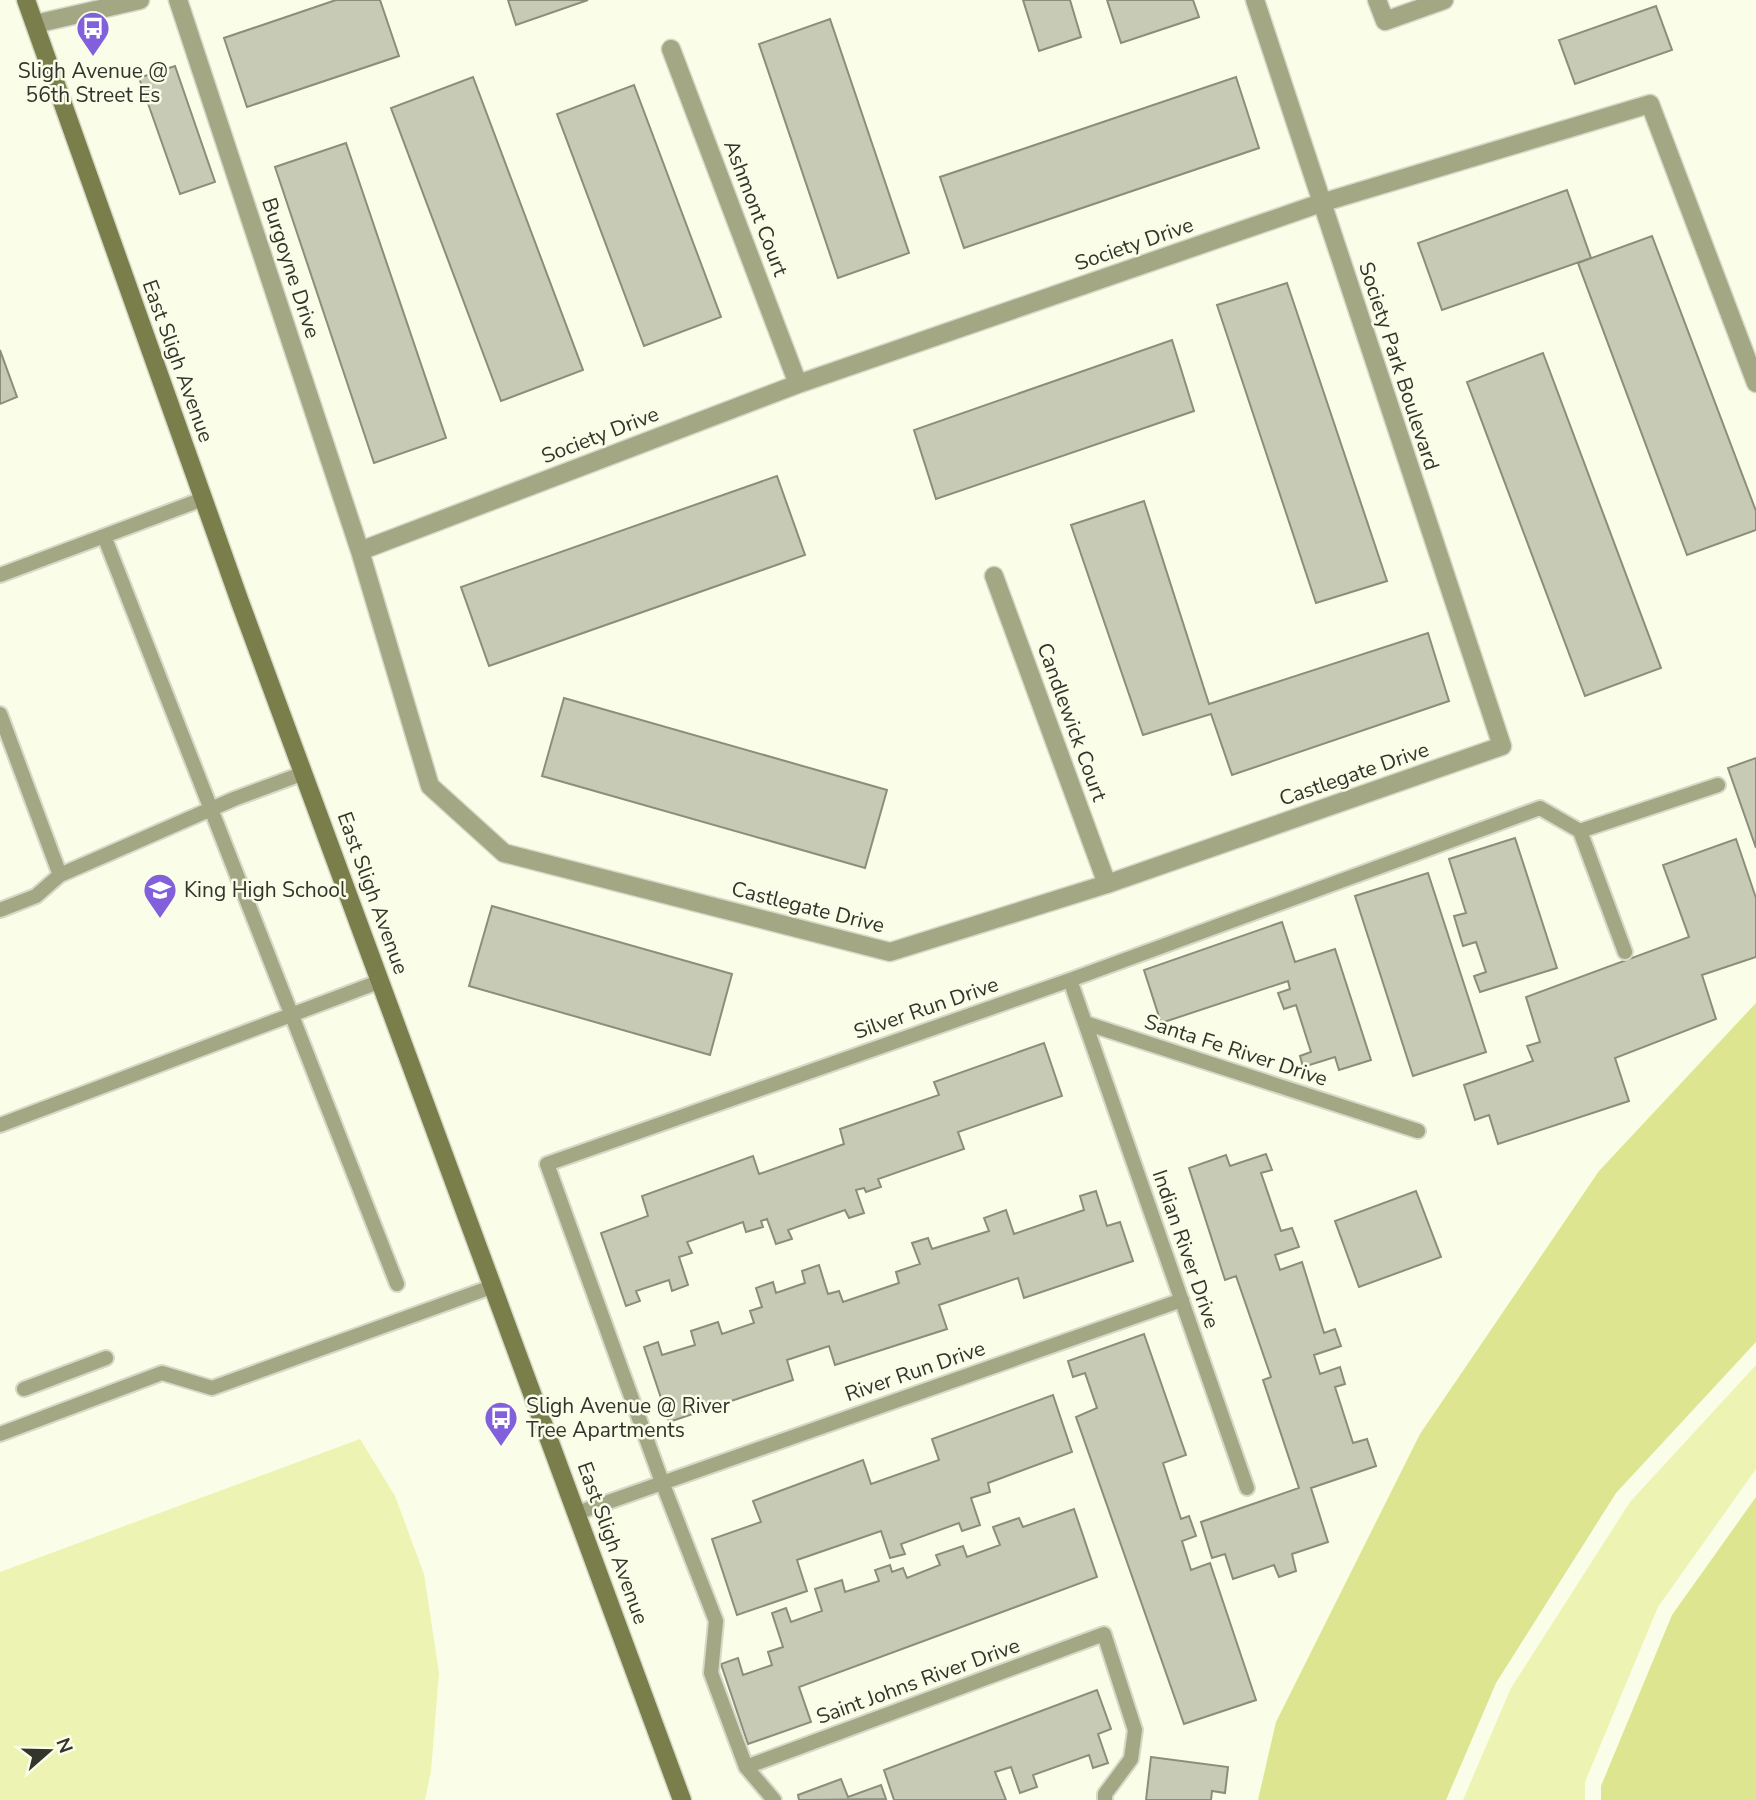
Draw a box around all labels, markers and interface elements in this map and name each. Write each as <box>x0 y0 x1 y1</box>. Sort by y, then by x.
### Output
bus stop icon: Sligh Avenue @ 56th Street Es <box>74 9 112 58</box>
place label: Sligh Avenue @ 56th Street Es <box>18 57 168 109</box>
street label: Ashmont Court <box>717 136 795 281</box>
street label: Burgoyne Drive <box>255 194 327 342</box>
street label: Society Drive <box>1071 211 1197 277</box>
street label: Society Park Boulevard <box>1352 258 1446 474</box>
street label: East Sligh Avenue <box>136 276 220 446</box>
street label: Society Drive <box>537 400 663 470</box>
street label: Candlewick Court <box>1030 639 1114 806</box>
street label: Castlegate Drive <box>1275 735 1433 813</box>
street label: East Sligh Avenue <box>331 808 415 978</box>
school or university icon: King High School <box>141 871 179 920</box>
street label: Castlegate Drive <box>729 874 887 940</box>
place label: King High School <box>184 876 347 904</box>
street label: Silver Run Drive <box>850 970 1002 1046</box>
street label: Santa Fe River Drive <box>1141 1007 1331 1093</box>
street label: Indian River Drive <box>1146 1166 1226 1332</box>
street label: River Run Drive <box>841 1334 989 1408</box>
place label: Sligh Avenue @ River Tree Apartments <box>526 1392 731 1444</box>
bus stop icon: Sligh Avenue @ River Tree Apartments <box>482 1399 520 1448</box>
street label: East Sligh Avenue <box>571 1458 655 1628</box>
street label: Saint Johns River Drive <box>812 1631 1024 1731</box>
north arrow <box>14 1716 84 1786</box>
text: N <box>49 1734 79 1757</box>

